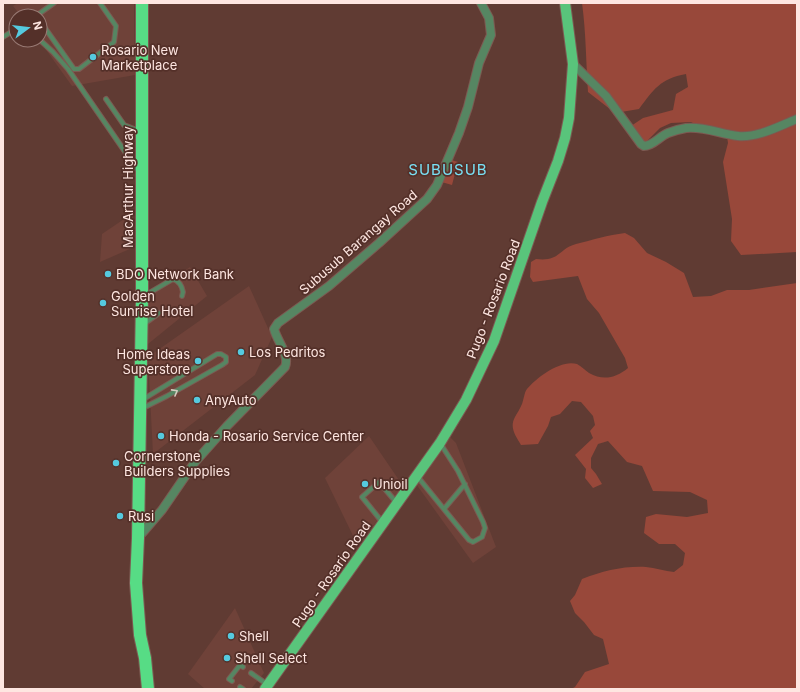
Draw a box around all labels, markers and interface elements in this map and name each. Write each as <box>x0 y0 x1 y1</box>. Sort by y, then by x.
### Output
north arrow <box>8 8 48 48</box>
text: N <box>30 20 46 31</box>
place label: Rosario New Marketplace <box>101 42 179 73</box>
marker: Rosario New Marketplace <box>88 52 98 62</box>
street label: MacArthur Highway <box>120 126 136 248</box>
district label: SUBUSUB <box>408 160 488 179</box>
street label: Subusub Barangay Road <box>296 186 420 298</box>
street label: Pugo - Rosario Road <box>463 237 523 361</box>
place label: BDO Network Bank <box>116 266 234 282</box>
marker: BDO Network Bank <box>103 269 113 279</box>
place label: Golden Sunrise Hotel <box>111 288 193 319</box>
marker: Golden Sunrise Hotel <box>98 298 108 308</box>
place label: Los Pedritos <box>249 344 326 360</box>
place label: Home Ideas Superstore <box>117 346 190 377</box>
marker: Los Pedritos <box>236 347 246 357</box>
marker: Home Ideas Superstore <box>193 356 203 366</box>
one-way arrow <box>171 389 178 396</box>
place label: AnyAuto <box>205 392 257 408</box>
marker: AnyAuto <box>192 395 202 405</box>
place label: Honda - Rosario Service Center <box>169 428 364 444</box>
marker: Honda - Rosario Service Center <box>156 431 166 441</box>
place label: Cornerstone Builders Supplies <box>124 448 230 479</box>
marker: Cornerstone Builders Supplies <box>111 458 121 468</box>
place label: Unioil <box>373 476 408 492</box>
marker: Unioil <box>360 479 370 489</box>
place label: Rusi <box>128 508 154 524</box>
marker: Rusi <box>115 511 125 521</box>
street label: Pugo - Rosario Road <box>288 518 374 630</box>
place label: Shell <box>239 628 269 644</box>
marker: Shell <box>226 631 236 641</box>
place label: Shell Select <box>235 650 307 666</box>
marker: Shell Select <box>222 653 232 663</box>

